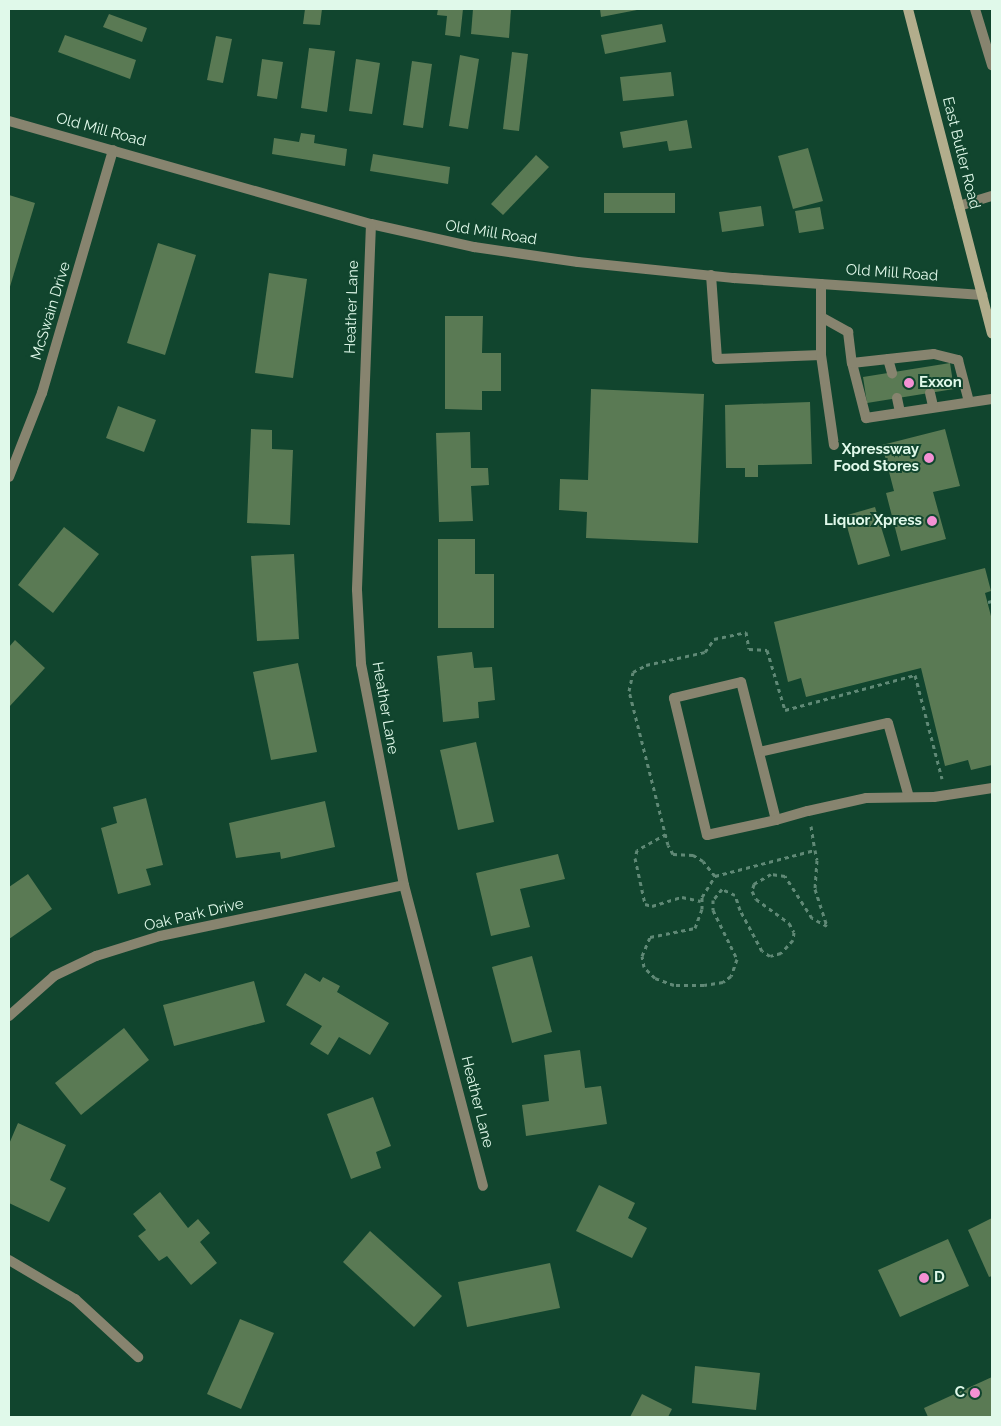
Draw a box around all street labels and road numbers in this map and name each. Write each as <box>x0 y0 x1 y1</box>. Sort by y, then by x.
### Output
street label: East Butler Road <box>938 95 984 211</box>
street label: Old Mill Road <box>54 109 148 151</box>
street label: Old Mill Road <box>444 217 538 249</box>
street label: McSwain Drive <box>27 260 75 362</box>
street label: Heather Lane <box>341 260 363 354</box>
street label: Old Mill Road <box>845 261 939 285</box>
street label: Heather Lane <box>368 660 402 756</box>
street label: Oak Park Drive <box>143 895 245 935</box>
street label: Heather Lane <box>457 1054 497 1150</box>

